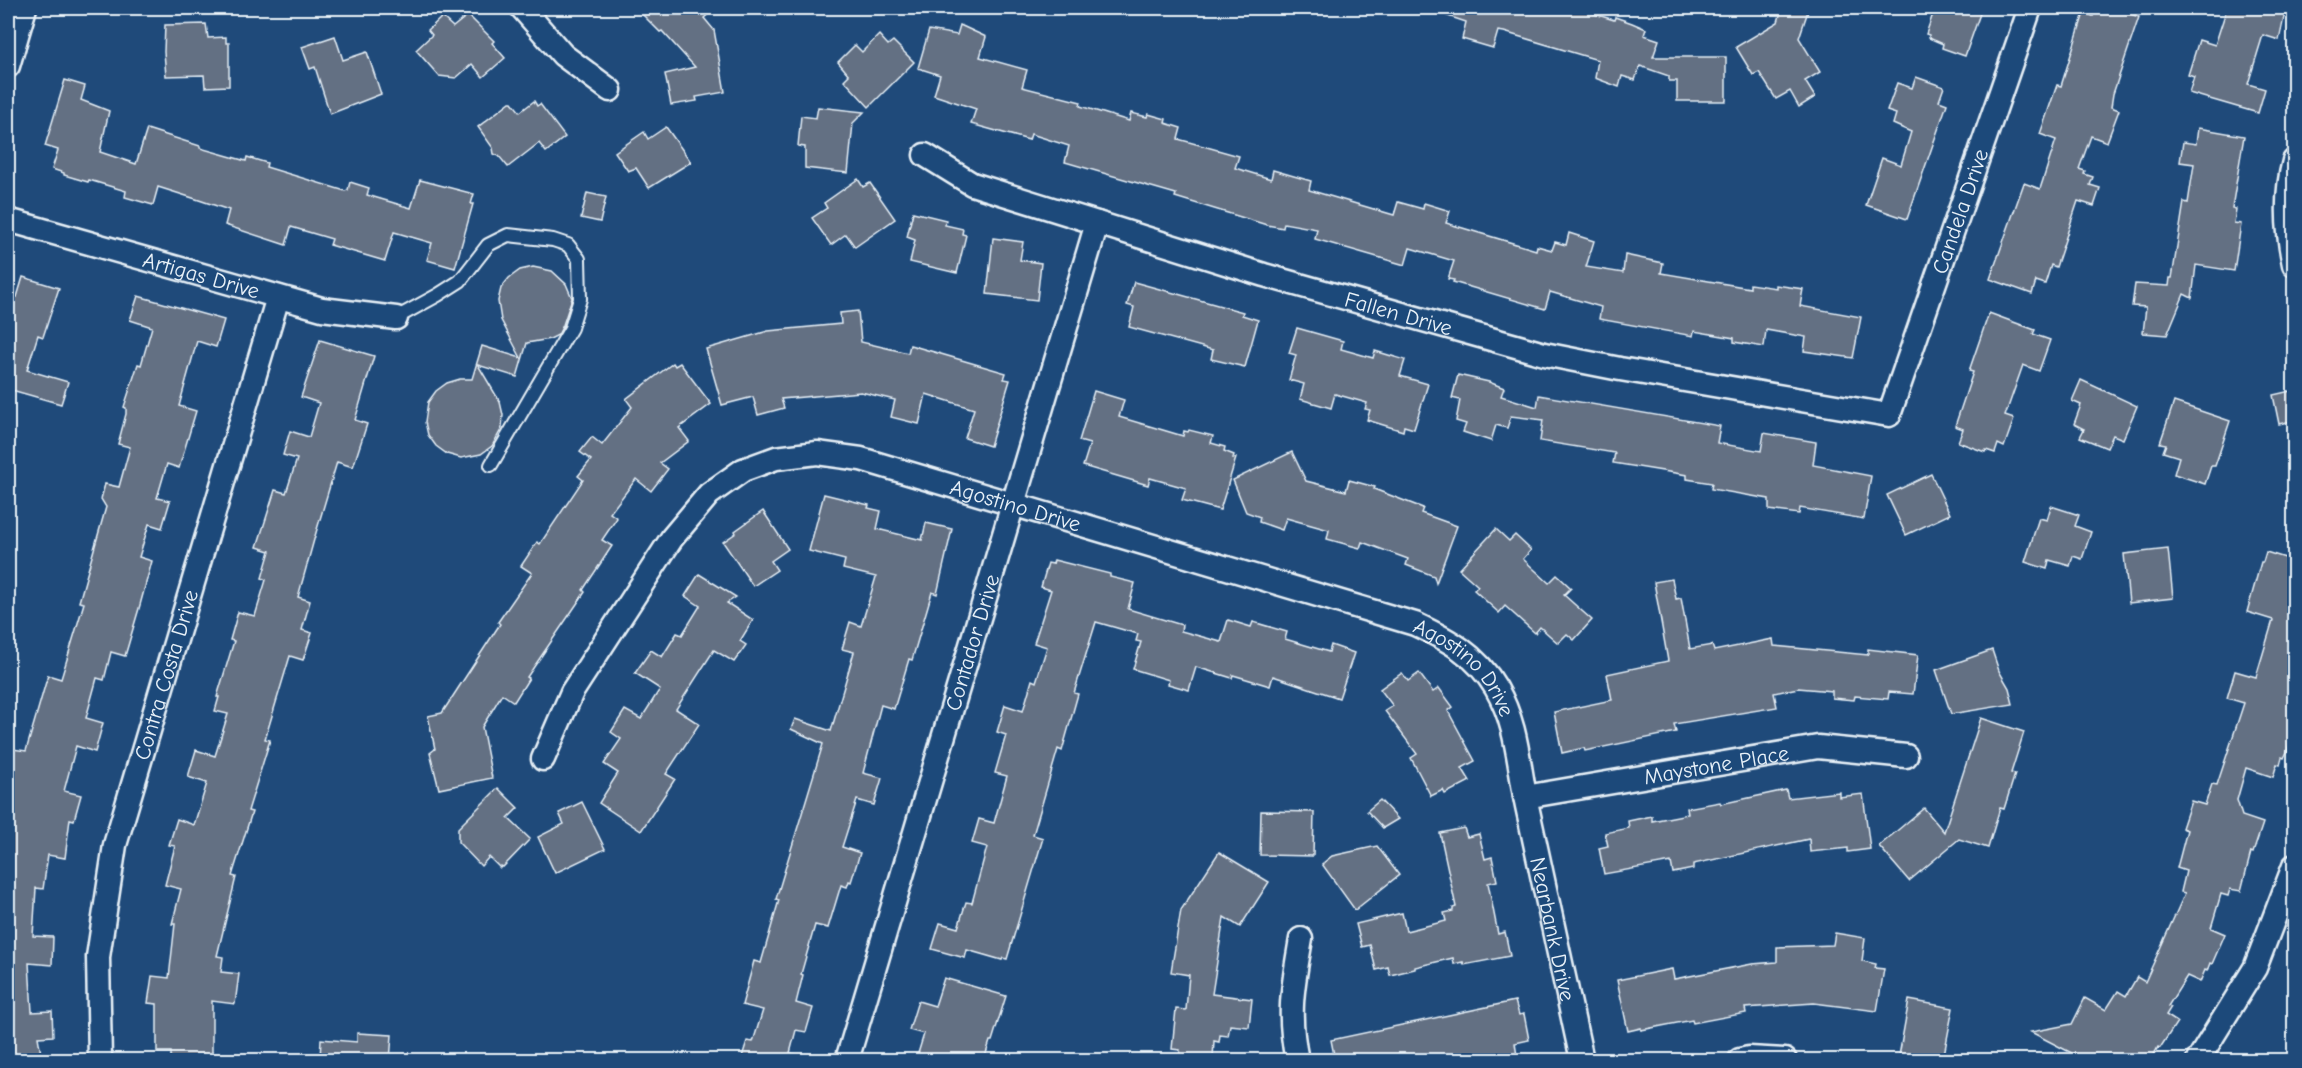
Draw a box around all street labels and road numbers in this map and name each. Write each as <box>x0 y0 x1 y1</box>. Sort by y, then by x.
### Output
street label: Candela Drive <box>1927 146 1994 278</box>
street label: Artigas Drive <box>140 247 262 305</box>
street label: Fallen Drive <box>1342 286 1455 341</box>
street label: Agostino Drive <box>947 474 1084 538</box>
street label: Contador Drive <box>940 571 1005 714</box>
street label: Contra Costa Drive <box>129 587 204 763</box>
street label: Agostino Drive <box>1409 613 1520 720</box>
street label: Maystone Place <box>1642 740 1791 791</box>
street label: Nearbank Drive <box>1524 855 1580 1003</box>

